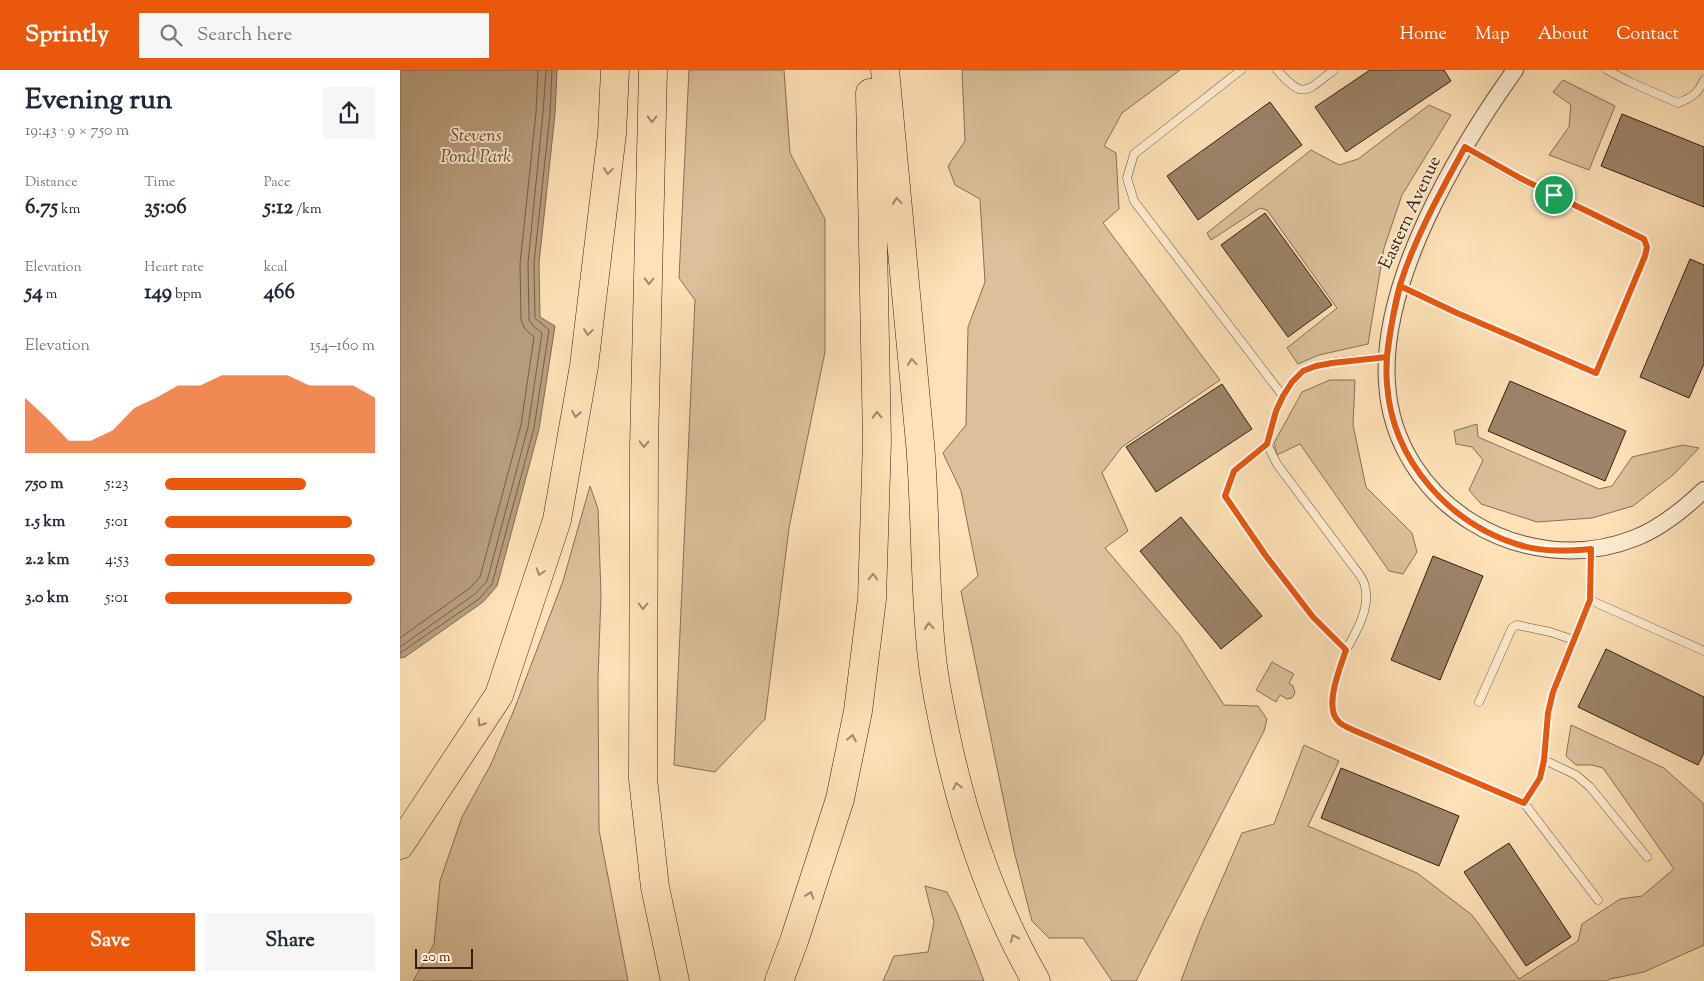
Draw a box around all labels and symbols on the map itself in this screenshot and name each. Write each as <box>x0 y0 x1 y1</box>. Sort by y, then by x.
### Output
one-way arrow <box>647 115 657 123</box>
park label: Stevens Pond Park <box>441 124 511 171</box>
street label: Eastern Avenue <box>1373 152 1449 274</box>
one-way arrow <box>603 167 613 175</box>
pin <box>1533 174 1575 216</box>
one-way arrow <box>892 196 903 204</box>
one-way arrow <box>643 277 654 285</box>
one-way arrow <box>583 329 594 337</box>
one-way arrow <box>907 358 918 366</box>
one-way arrow <box>571 410 581 419</box>
one-way arrow <box>871 410 882 418</box>
one-way arrow <box>639 440 649 448</box>
one-way arrow <box>536 568 546 576</box>
one-way arrow <box>867 573 878 581</box>
one-way arrow <box>638 602 648 610</box>
one-way arrow <box>924 621 935 629</box>
one-way arrow <box>478 717 487 727</box>
one-way arrow <box>847 734 857 742</box>
one-way arrow <box>952 781 963 790</box>
one-way arrow <box>804 891 814 899</box>
one-way arrow <box>1009 934 1020 943</box>
scale bar <box>415 946 472 969</box>

